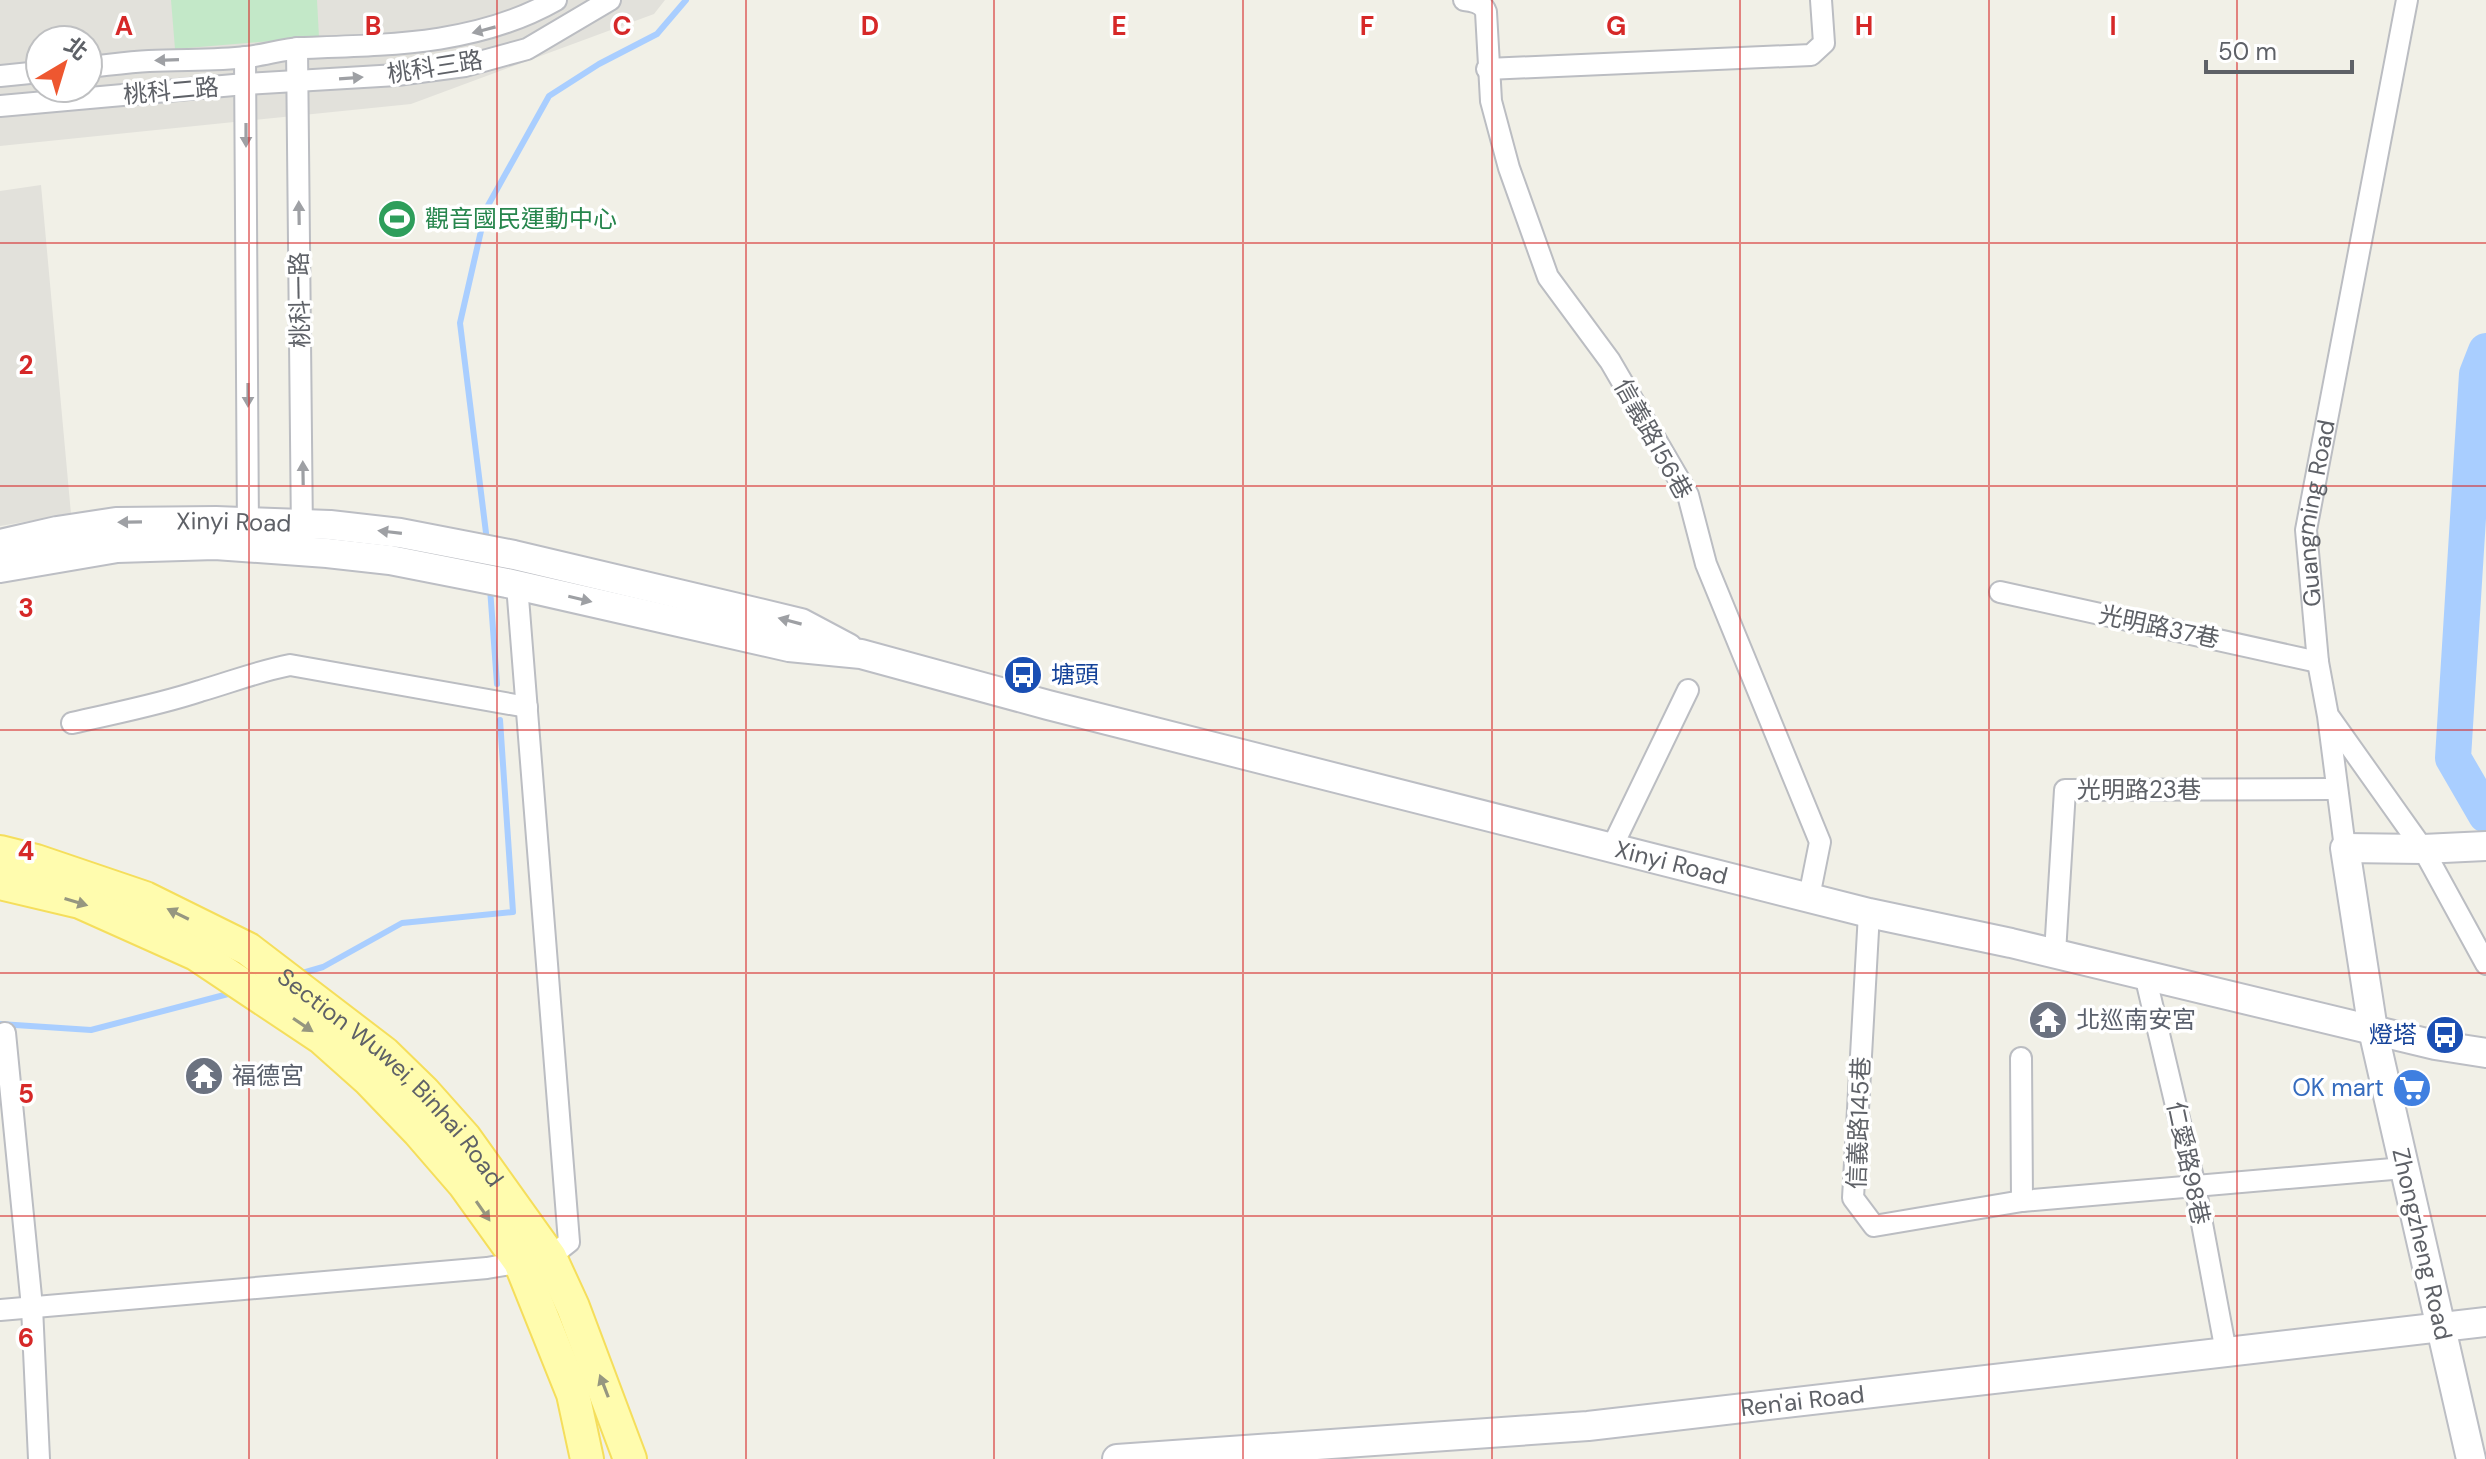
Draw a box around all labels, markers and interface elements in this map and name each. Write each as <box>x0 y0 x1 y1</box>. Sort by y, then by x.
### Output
text: A <box>115 9 133 43</box>
text: B <box>365 9 381 43</box>
text: C <box>612 9 632 43</box>
text: D <box>861 9 879 43</box>
text: E <box>1111 9 1127 43</box>
text: F <box>1360 9 1374 43</box>
text: G <box>1606 9 1626 43</box>
text: H <box>1855 9 1873 43</box>
text: I <box>2109 9 2117 43</box>
north arrow <box>24 24 104 104</box>
one-way arrow <box>472 24 496 37</box>
scale bar <box>2206 24 2352 74</box>
text: 北 <box>58 30 94 67</box>
text: 50 m <box>2218 36 2277 67</box>
street label: 桃科三路 <box>385 44 485 89</box>
one-way arrow <box>154 54 179 66</box>
street label: 桃科二路 <box>122 71 220 110</box>
one-way arrow <box>339 71 364 84</box>
one-way arrow <box>240 123 252 148</box>
sports icon: 觀音國民運動中心 <box>376 198 418 240</box>
one-way arrow <box>293 200 306 225</box>
place label: 觀音國民運動中心 <box>425 203 617 234</box>
street label: 桃科一路 <box>283 252 316 348</box>
text: 2 <box>18 348 34 382</box>
street label: 信義路156巷 <box>1608 373 1699 505</box>
one-way arrow <box>242 383 254 408</box>
street label: Guangming Road <box>2289 417 2342 608</box>
one-way arrow <box>296 460 309 485</box>
street label: Xinyi Road <box>176 505 292 539</box>
one-way arrow <box>117 516 142 528</box>
one-way arrow <box>377 525 402 538</box>
text: 3 <box>18 591 34 625</box>
one-way arrow <box>567 593 592 606</box>
street label: 光明路37巷 <box>2096 599 2222 654</box>
one-way arrow <box>778 615 803 627</box>
bus stop icon: 塘頭 <box>1002 654 1044 696</box>
place label: 塘頭 <box>1051 659 1099 690</box>
street label: 光明路23巷 <box>2077 774 2201 805</box>
street label: Xinyi Road <box>1612 833 1731 892</box>
text: 4 <box>18 834 34 868</box>
one-way arrow <box>64 896 88 909</box>
one-way arrow <box>167 907 190 921</box>
street label: Section Wuwei, Binhai Road <box>271 961 511 1193</box>
temple icon: 北巡南安宮 <box>2027 999 2069 1041</box>
place label: 北巡南安宮 <box>2076 1004 2196 1035</box>
bus stop icon: 燈塔 <box>2424 1014 2466 1056</box>
one-way arrow <box>293 1017 314 1032</box>
place label: 燈塔 <box>2369 1019 2417 1050</box>
temple icon: 福德宮 <box>183 1055 225 1097</box>
street label: 信義路145巷 <box>1841 1056 1876 1190</box>
place label: 福德宮 <box>232 1060 304 1091</box>
supermarket icon: OK mart <box>2391 1067 2433 1109</box>
place label: OK mart <box>2292 1072 2384 1103</box>
text: 5 <box>18 1077 34 1111</box>
street label: 仁愛路98巷 <box>2160 1098 2217 1227</box>
street label: Zhongzheng Road <box>2385 1145 2460 1343</box>
one-way arrow <box>475 1201 490 1222</box>
text: 6 <box>18 1321 34 1355</box>
one-way arrow <box>597 1374 610 1398</box>
street label: Ren'ai Road <box>1739 1378 1866 1423</box>

